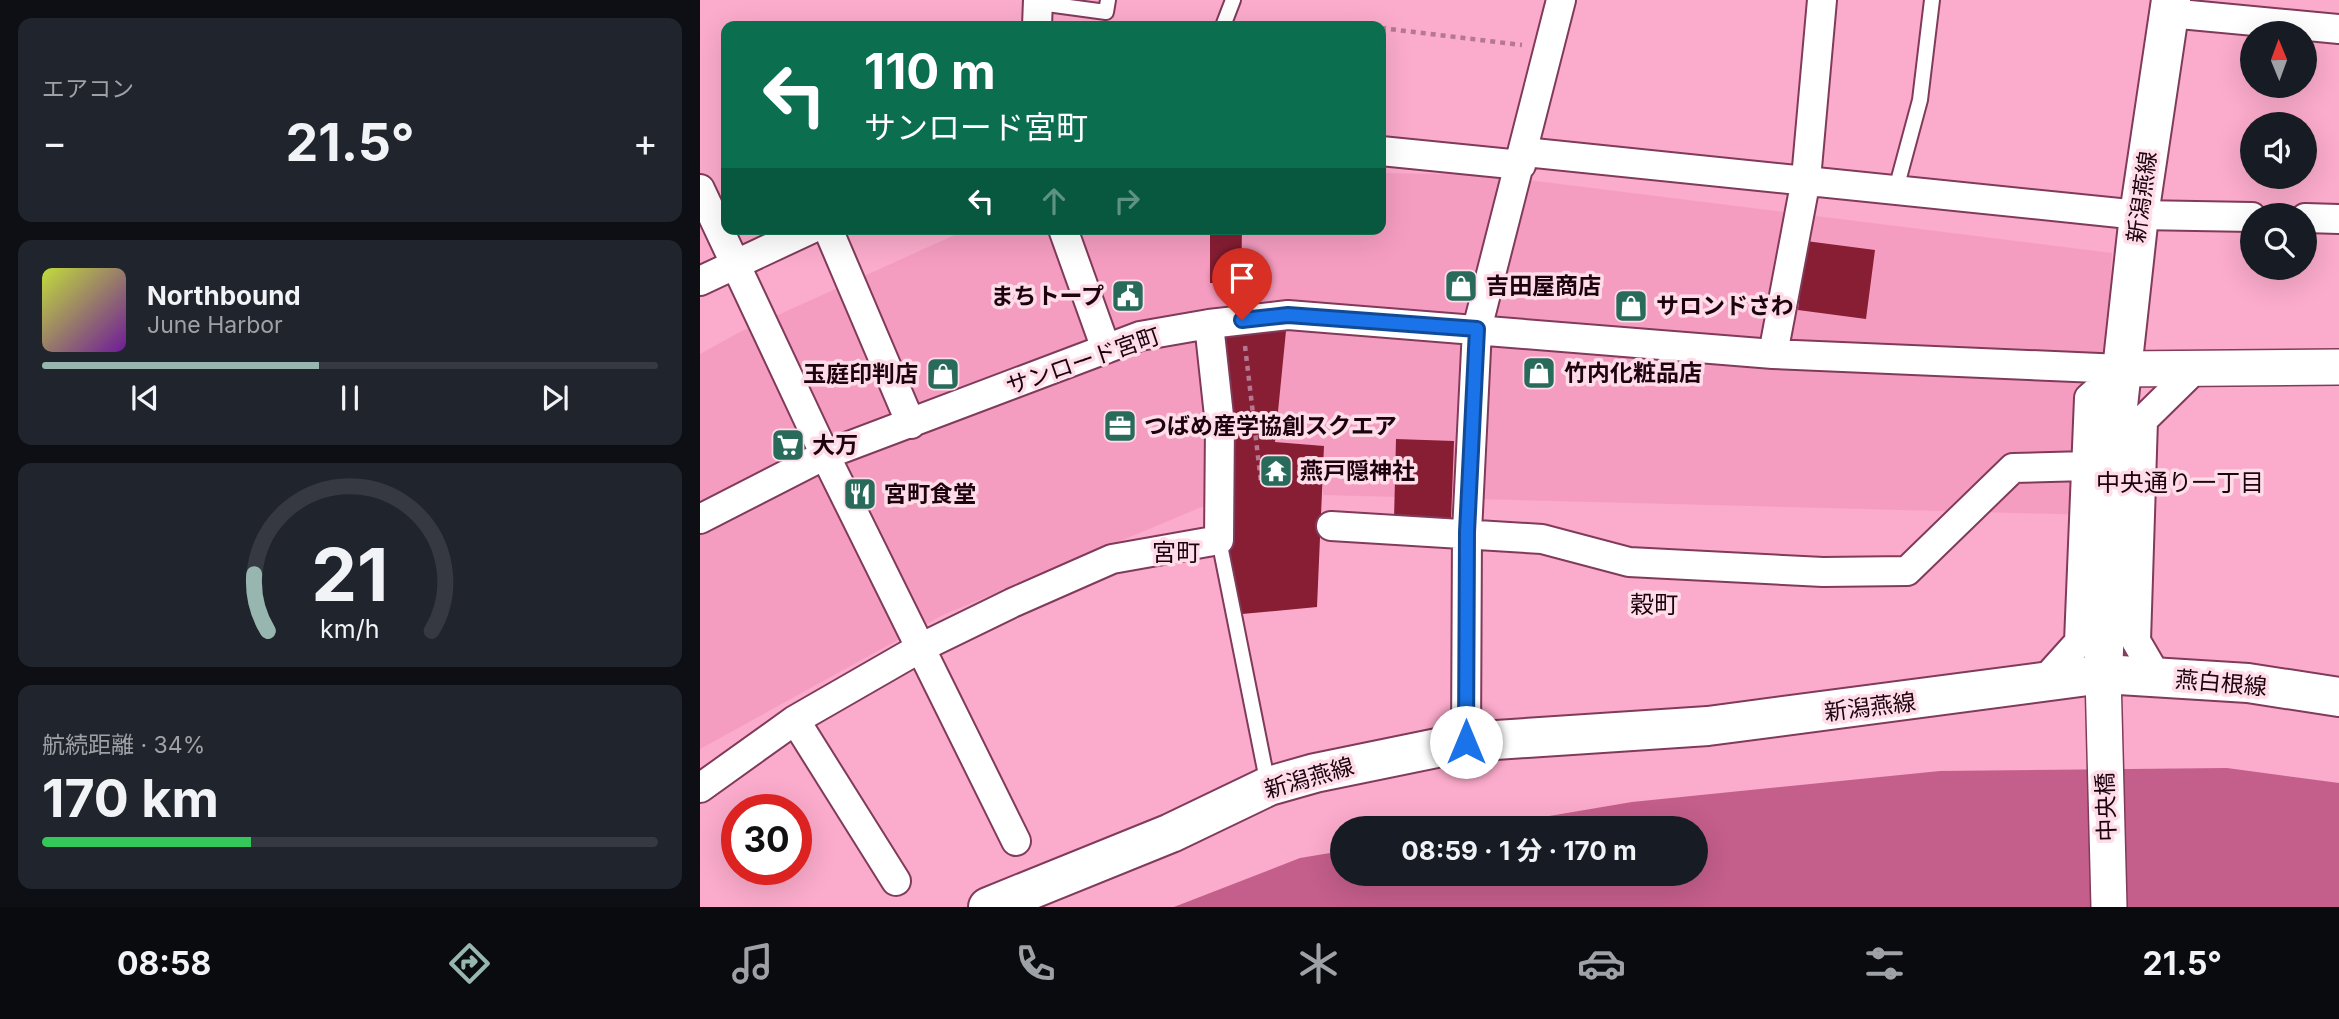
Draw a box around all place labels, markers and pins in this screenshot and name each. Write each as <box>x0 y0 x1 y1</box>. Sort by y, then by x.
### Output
pin <box>1212 248 1272 320</box>
shop icon: 吉田屋商店 <box>1442 267 1480 305</box>
place label: 吉田屋商店 <box>1486 272 1601 300</box>
public building icon: まちトープ <box>1109 277 1147 315</box>
place label: まちトープ <box>990 282 1104 310</box>
shop icon: サロンドさわ <box>1612 287 1650 325</box>
place label: サロンドさわ <box>1656 292 1794 320</box>
shop icon: 竹内化粧品店 <box>1520 354 1558 392</box>
shop icon: 玉庭印判店 <box>924 355 962 393</box>
place label: 竹内化粧品店 <box>1564 359 1702 387</box>
place label: 玉庭印判店 <box>803 360 918 388</box>
office icon: つばめ産学協創スクエア <box>1101 407 1139 445</box>
place label: つばめ産学協創スクエア <box>1144 412 1397 440</box>
supermarket icon: 大万 <box>769 426 807 464</box>
place label: 大万 <box>812 431 858 459</box>
temple icon: 燕戸隠神社 <box>1257 452 1295 490</box>
place label: 燕戸隠神社 <box>1300 457 1415 485</box>
restaurant icon: 宮町食堂 <box>841 475 879 513</box>
place label: 宮町食堂 <box>884 480 976 508</box>

